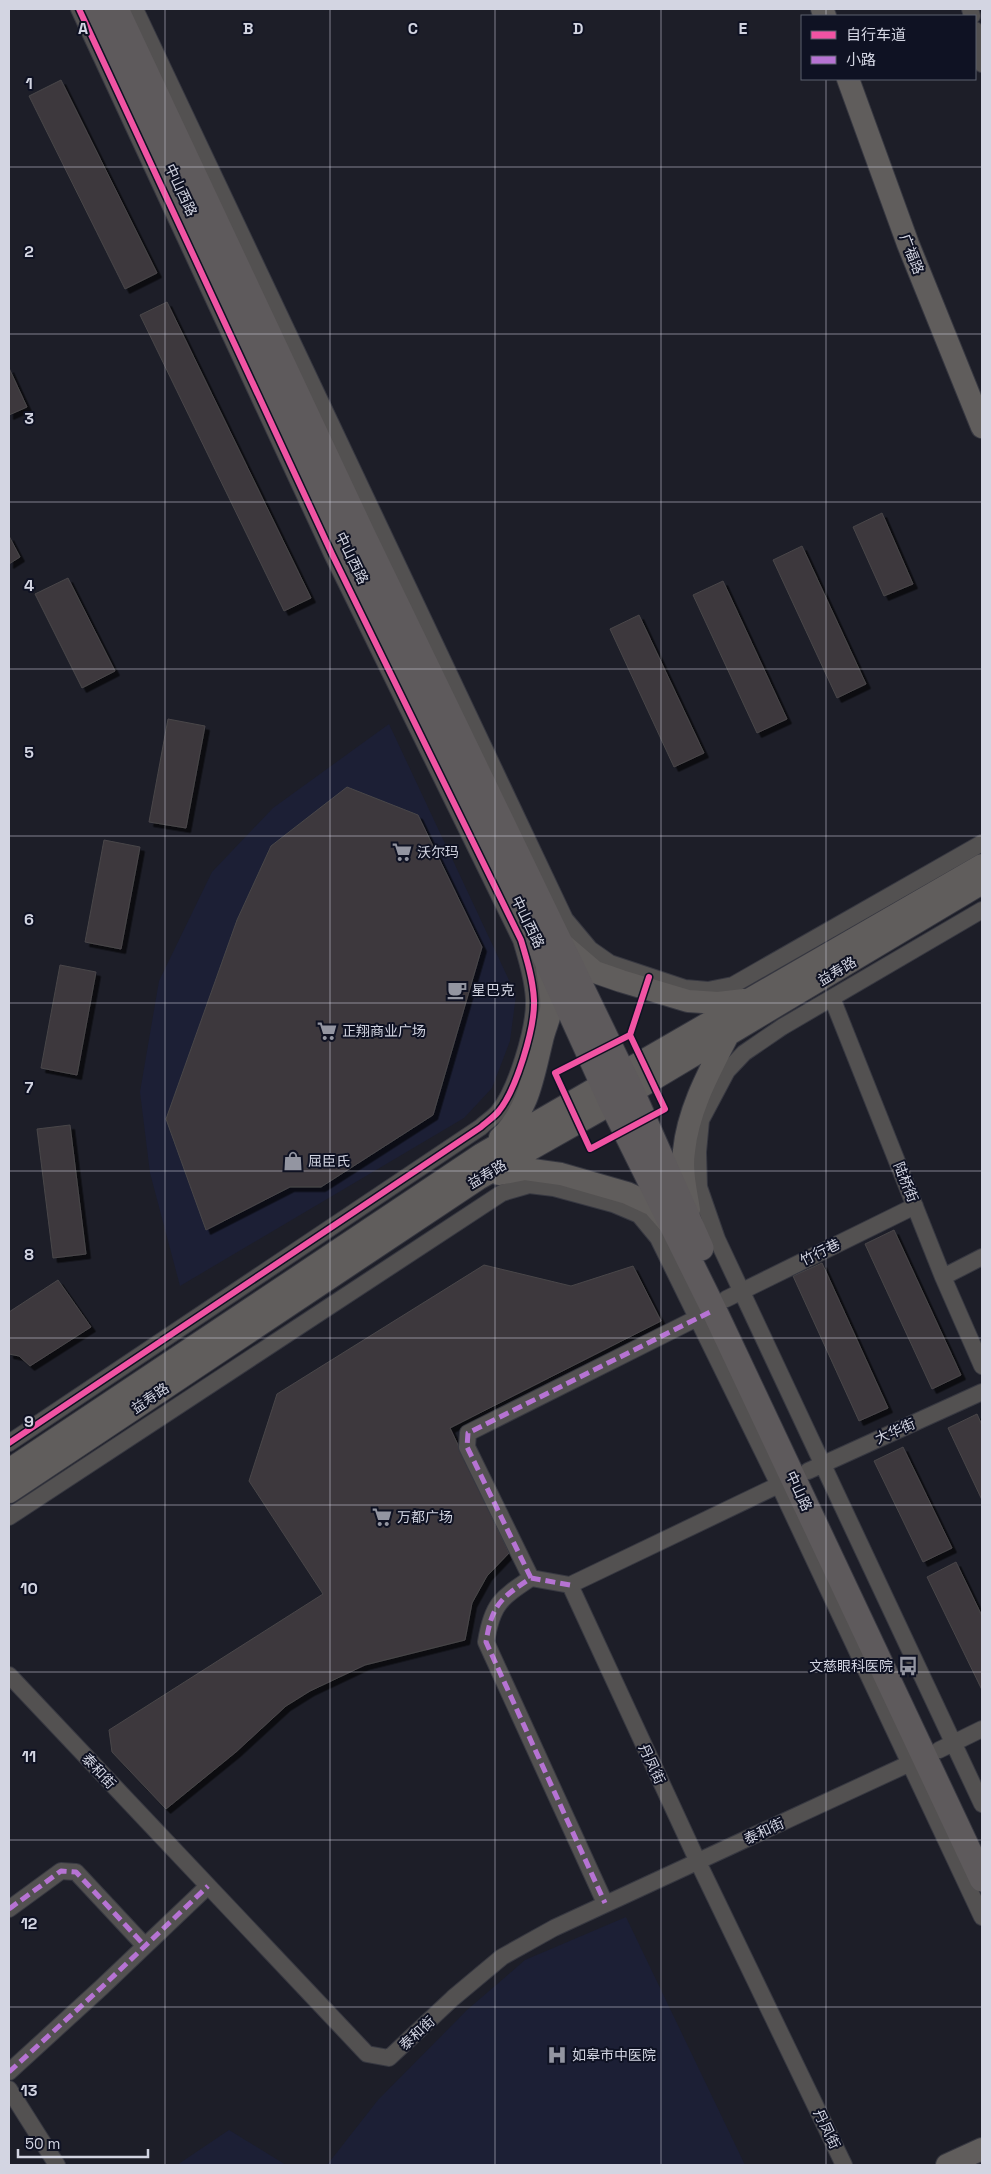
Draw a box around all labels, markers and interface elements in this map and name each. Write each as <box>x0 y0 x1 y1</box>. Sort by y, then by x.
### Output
legend <box>801 15 976 80</box>
text: A <box>78 18 88 39</box>
text: B <box>243 18 253 39</box>
text: C <box>408 18 418 39</box>
text: D <box>573 18 583 39</box>
text: E <box>739 18 748 39</box>
text: 自行车道 <box>846 25 906 44</box>
text: 小路 <box>846 50 876 69</box>
text: 1 <box>25 73 33 94</box>
street label: 中山西路 <box>161 161 201 219</box>
street label: 广福路 <box>896 231 928 277</box>
text: 2 <box>24 241 34 262</box>
text: 3 <box>24 408 34 429</box>
street label: 中山西路 <box>332 529 372 587</box>
text: 4 <box>24 575 34 596</box>
text: 5 <box>24 742 34 763</box>
supermarket icon: 沃尔玛 <box>391 841 413 863</box>
place label: 沃尔玛 <box>417 843 459 861</box>
street label: 中山西路 <box>508 893 548 951</box>
text: 6 <box>24 909 34 930</box>
street label: 益寿路 <box>814 952 860 990</box>
cafe icon: 星巴克 <box>446 979 468 1001</box>
place label: 星巴克 <box>472 981 514 999</box>
supermarket icon: 正翔商业广场 <box>316 1020 338 1042</box>
place label: 正翔商业广场 <box>342 1022 426 1040</box>
text: 7 <box>25 1077 34 1098</box>
shop icon: 屈臣氏 <box>282 1150 304 1172</box>
place label: 屈臣氏 <box>308 1152 350 1170</box>
street label: 益寿路 <box>464 1155 510 1193</box>
street label: 陆桥街 <box>890 1159 922 1205</box>
street label: 竹行巷 <box>797 1235 843 1269</box>
text: 8 <box>24 1244 34 1265</box>
street label: 益寿路 <box>128 1379 172 1417</box>
text: 9 <box>24 1411 34 1432</box>
street label: 大华街 <box>872 1414 918 1448</box>
street label: 中山路 <box>782 1468 816 1514</box>
supermarket icon: 万都广场 <box>371 1506 393 1528</box>
place label: 万都广场 <box>397 1508 453 1526</box>
text: 10 <box>20 1578 38 1599</box>
bus stop icon: 文慈眼科医院 <box>897 1655 919 1677</box>
place label: 文慈眼科医院 <box>809 1657 893 1675</box>
street label: 丹凤街 <box>635 1741 669 1787</box>
text: 11 <box>22 1746 36 1767</box>
street label: 泰和街 <box>78 1750 120 1792</box>
street label: 泰和街 <box>741 1814 787 1848</box>
text: 12 <box>21 1913 37 1934</box>
street label: 泰和街 <box>396 2012 438 2054</box>
hospital icon: 如皋市中医院 <box>546 2044 568 2066</box>
place label: 如皋市中医院 <box>572 2046 656 2064</box>
text: 13 <box>21 2080 38 2101</box>
street label: 丹凤街 <box>810 2106 844 2152</box>
scale bar <box>18 2126 148 2158</box>
text: 50 m <box>25 2134 60 2153</box>

